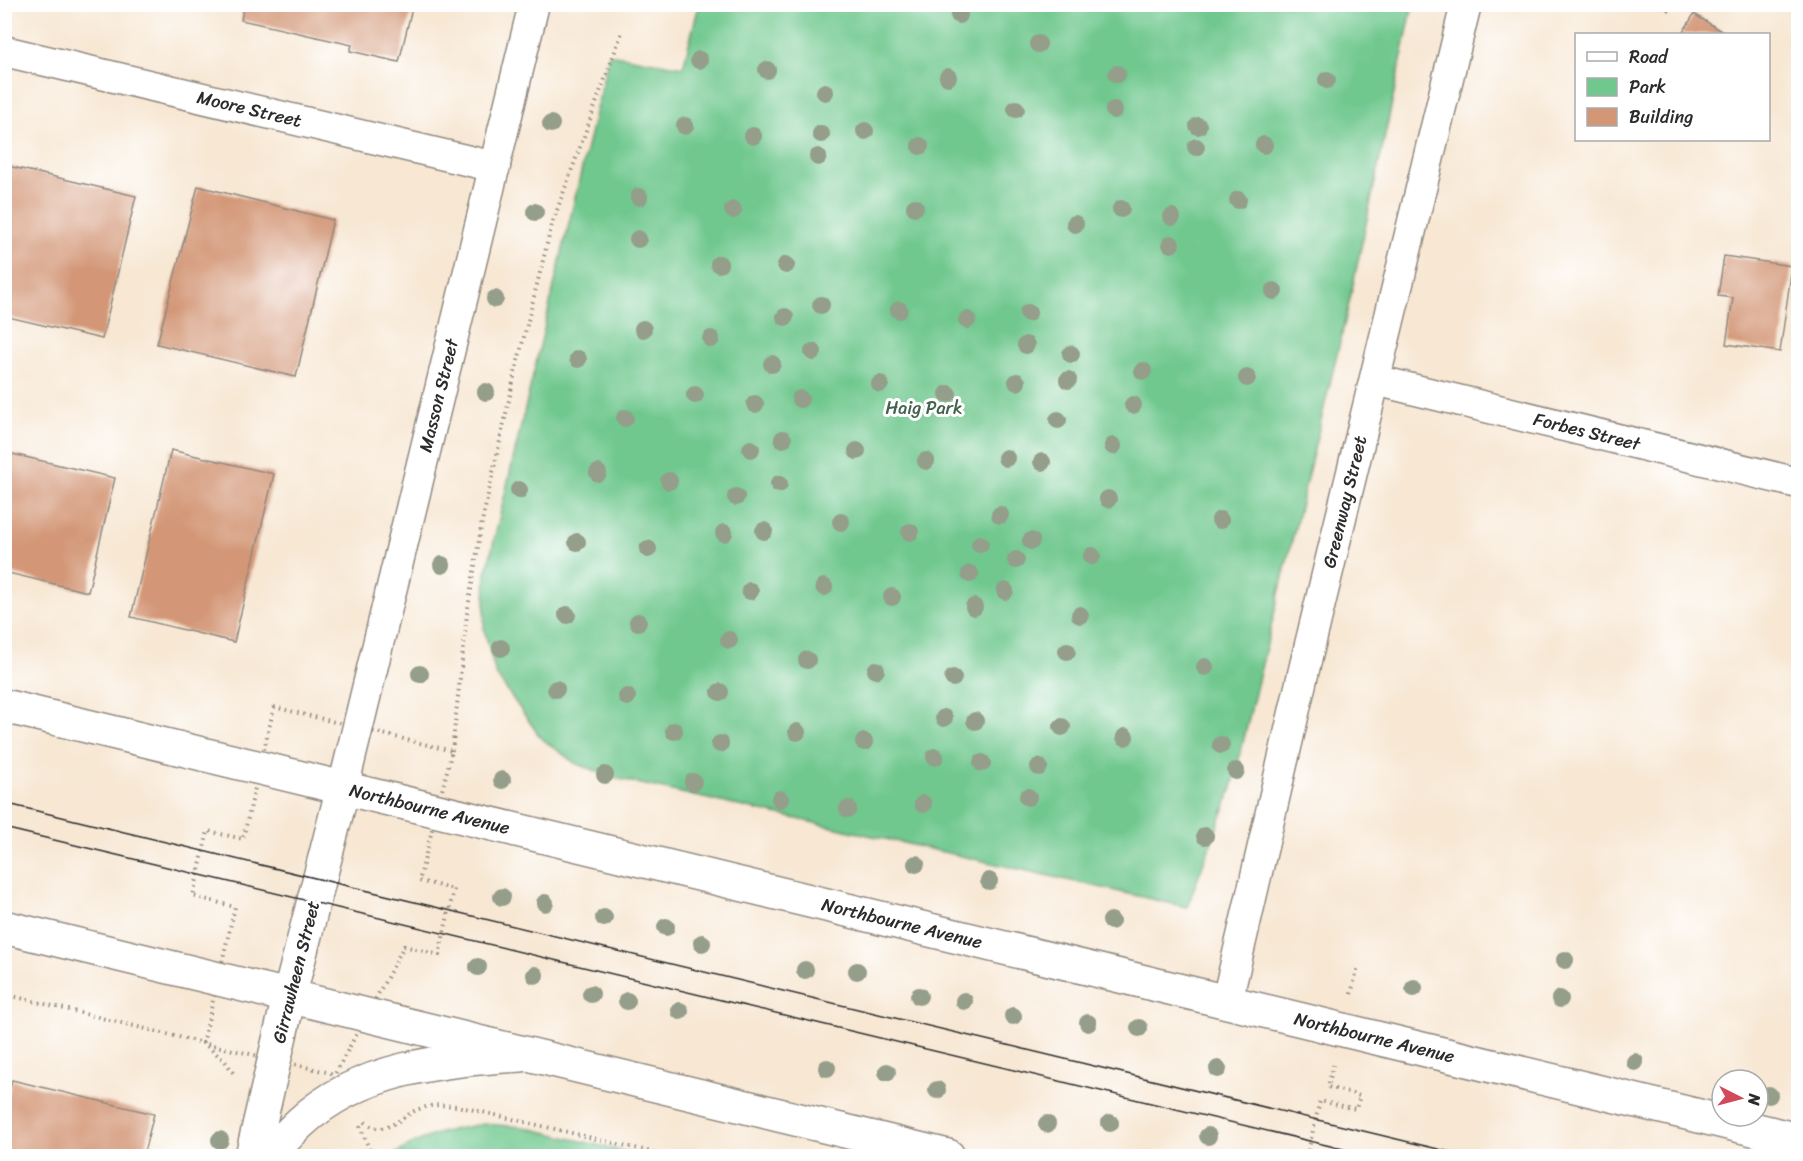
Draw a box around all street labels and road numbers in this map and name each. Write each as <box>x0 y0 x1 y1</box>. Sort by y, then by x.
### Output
street label: Moore Street <box>194 81 305 137</box>
street label: Masson Street <box>409 335 468 455</box>
street label: Forbes Street <box>1530 403 1644 460</box>
street label: Greenway Street <box>1313 432 1376 571</box>
street label: Northbourne Avenue <box>346 774 513 844</box>
street label: Northbourne Avenue <box>819 888 986 958</box>
street label: Girrawheen Street <box>263 897 329 1047</box>
street label: Northbourne Avenue <box>1291 1003 1458 1072</box>

